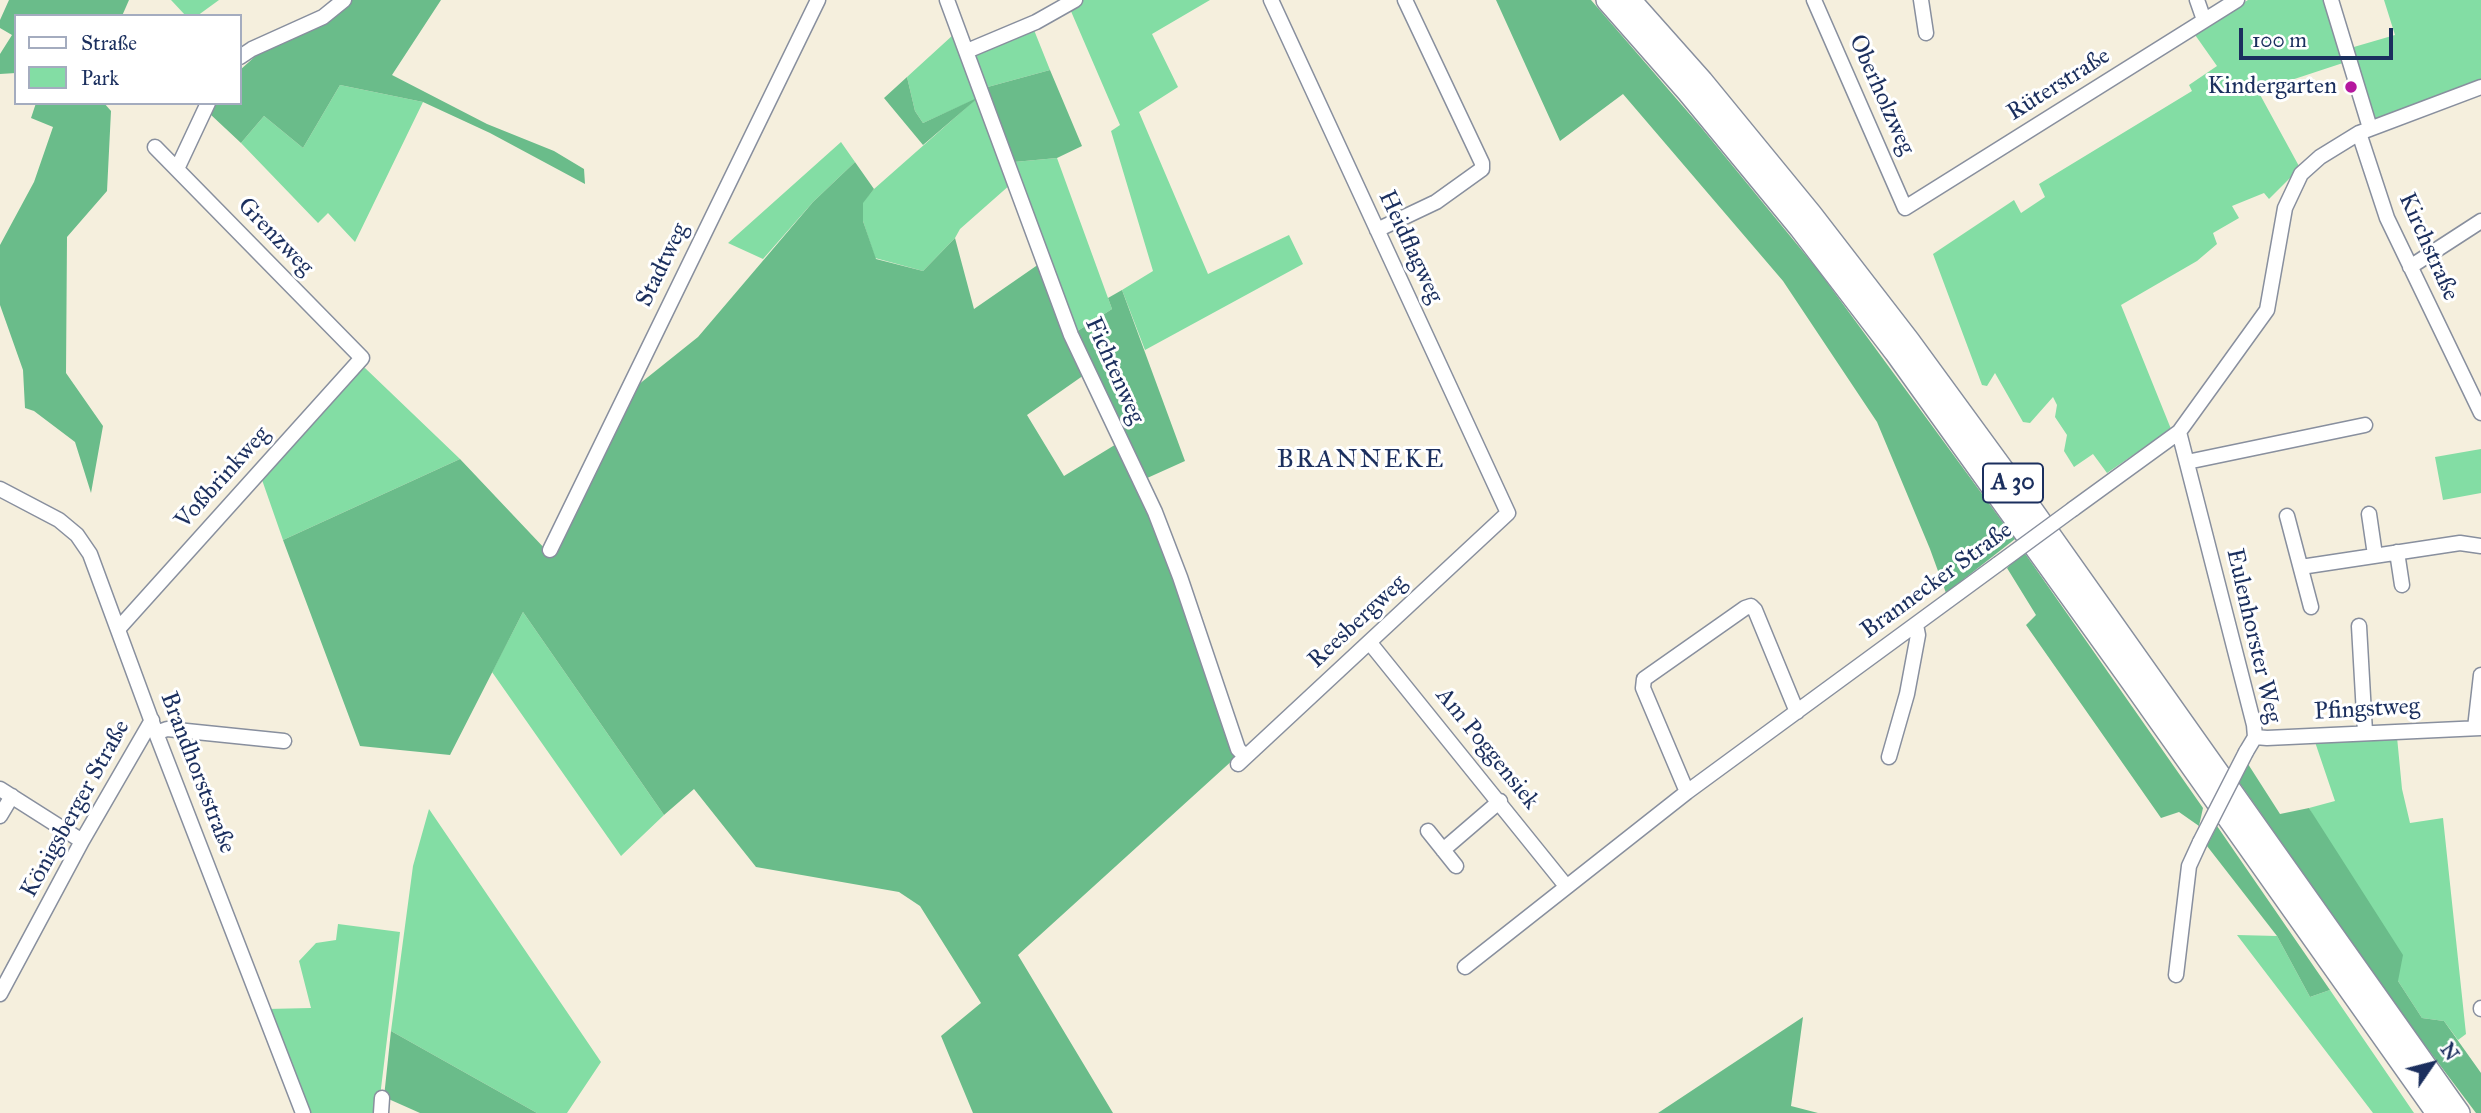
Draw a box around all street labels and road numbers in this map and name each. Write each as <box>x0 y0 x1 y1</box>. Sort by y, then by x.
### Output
street label: Oberholzweg <box>1842 30 1920 160</box>
street label: Rüterstraße <box>2002 42 2116 128</box>
street label: Heidflagweg <box>1371 186 1449 308</box>
street label: Kirchstraße <box>2391 189 2465 305</box>
street label: Grenzweg <box>231 192 319 282</box>
street label: Stadtweg <box>630 218 696 312</box>
street label: Fichtenweg <box>1078 313 1150 429</box>
street label: Voßbrinkweg <box>170 421 276 535</box>
road number: A 30 <box>1983 463 2043 503</box>
street label: Brannecker Straße <box>1856 516 2018 646</box>
street label: Eulenhorster Weg <box>2219 546 2287 726</box>
street label: Reesbergweg <box>1303 569 1413 675</box>
street label: Am Poggensiek <box>1429 682 1545 816</box>
street label: Brandhorststraße <box>153 688 241 858</box>
street label: Pfingstweg <box>2313 693 2421 727</box>
street label: Königsberger Straße <box>15 715 137 903</box>

